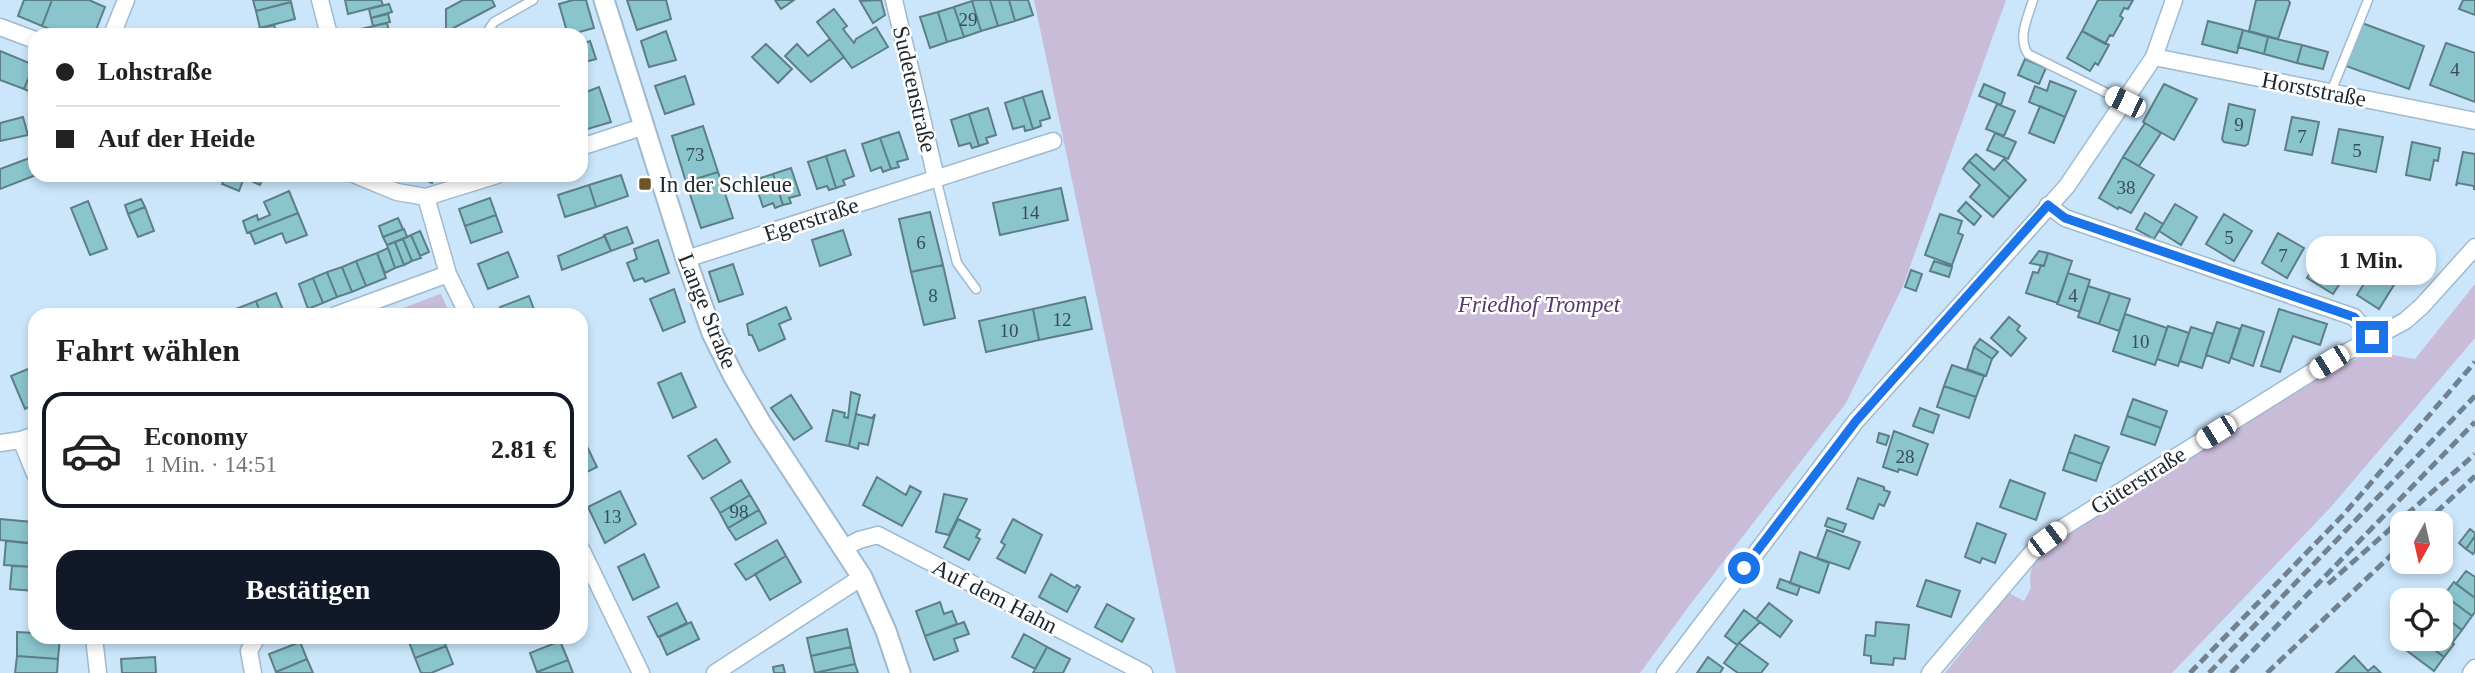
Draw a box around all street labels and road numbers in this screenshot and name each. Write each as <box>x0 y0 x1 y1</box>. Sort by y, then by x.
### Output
street label: Sudetenstraße <box>888 23 941 155</box>
street label: Horststraße <box>2259 67 2368 112</box>
street label: Egerstraße <box>761 192 862 247</box>
street label: Lange Straße <box>673 250 742 372</box>
street label: Güterstraße <box>2086 441 2190 519</box>
street label: Auf dem Hahn <box>928 554 1062 639</box>

